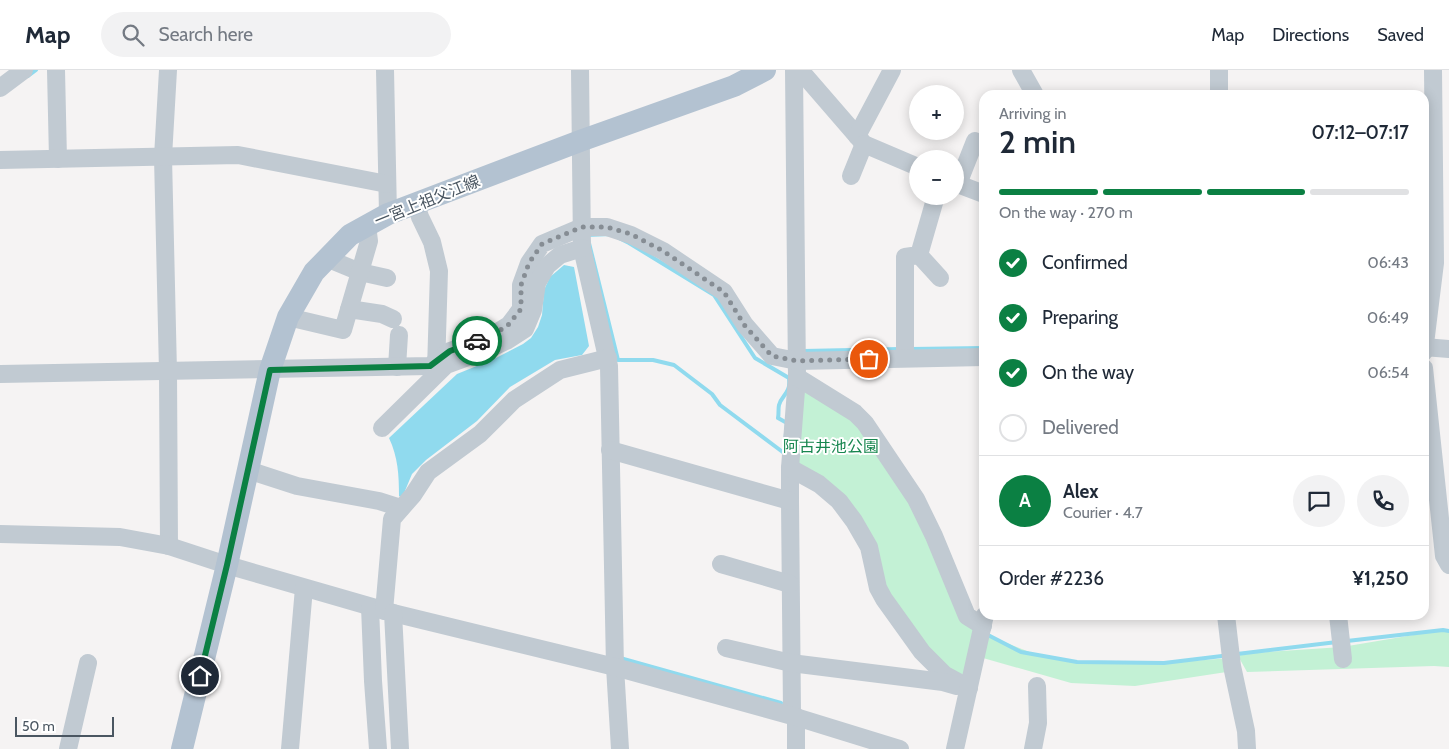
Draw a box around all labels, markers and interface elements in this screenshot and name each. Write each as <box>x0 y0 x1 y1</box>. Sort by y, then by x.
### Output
search box <box>101 12 451 57</box>
text: Map <box>25 20 71 49</box>
icon: search <box>119 21 147 49</box>
text: Search here <box>159 23 253 46</box>
text: Map <box>1211 24 1244 46</box>
text: Directions <box>1272 24 1349 46</box>
text: Saved <box>1377 24 1424 46</box>
map controls <box>909 85 964 205</box>
button: + <box>909 85 964 140</box>
text: Arriving in <box>999 104 1066 123</box>
text: 07:12–07:17 <box>1312 121 1409 144</box>
text: 2 min <box>999 122 1076 161</box>
button: − <box>909 150 964 205</box>
street label: 一宮上祖父江線 <box>372 171 482 231</box>
text: On the way · 270 m <box>999 203 1133 222</box>
icon: check <box>999 249 1027 277</box>
text: Confirmed <box>1042 251 1128 274</box>
text: 06:43 <box>1368 253 1409 272</box>
icon: check <box>999 304 1027 332</box>
text: Preparing <box>1042 306 1118 329</box>
text: 06:49 <box>1367 308 1409 327</box>
courier <box>452 316 502 366</box>
icon: car <box>463 327 491 355</box>
pin <box>848 338 890 380</box>
icon: bag <box>855 345 883 373</box>
icon: check <box>999 359 1027 387</box>
text: On the way <box>1042 361 1134 384</box>
text: 06:54 <box>1368 363 1409 382</box>
text: Delivered <box>1042 416 1119 439</box>
park label: 阿古井池公園 <box>783 437 879 456</box>
button: chat <box>1293 475 1345 527</box>
button: phone <box>1357 475 1409 527</box>
text: Alex <box>1063 480 1099 503</box>
text: A <box>1019 489 1031 512</box>
text: Courier · 4.7 <box>1063 503 1143 522</box>
text: Order #2236 <box>999 567 1104 590</box>
text: ¥1,250 <box>1352 567 1409 590</box>
pin <box>179 655 221 697</box>
icon: home <box>186 662 214 690</box>
scale bar <box>15 714 114 737</box>
text: 50 m <box>22 717 55 735</box>

